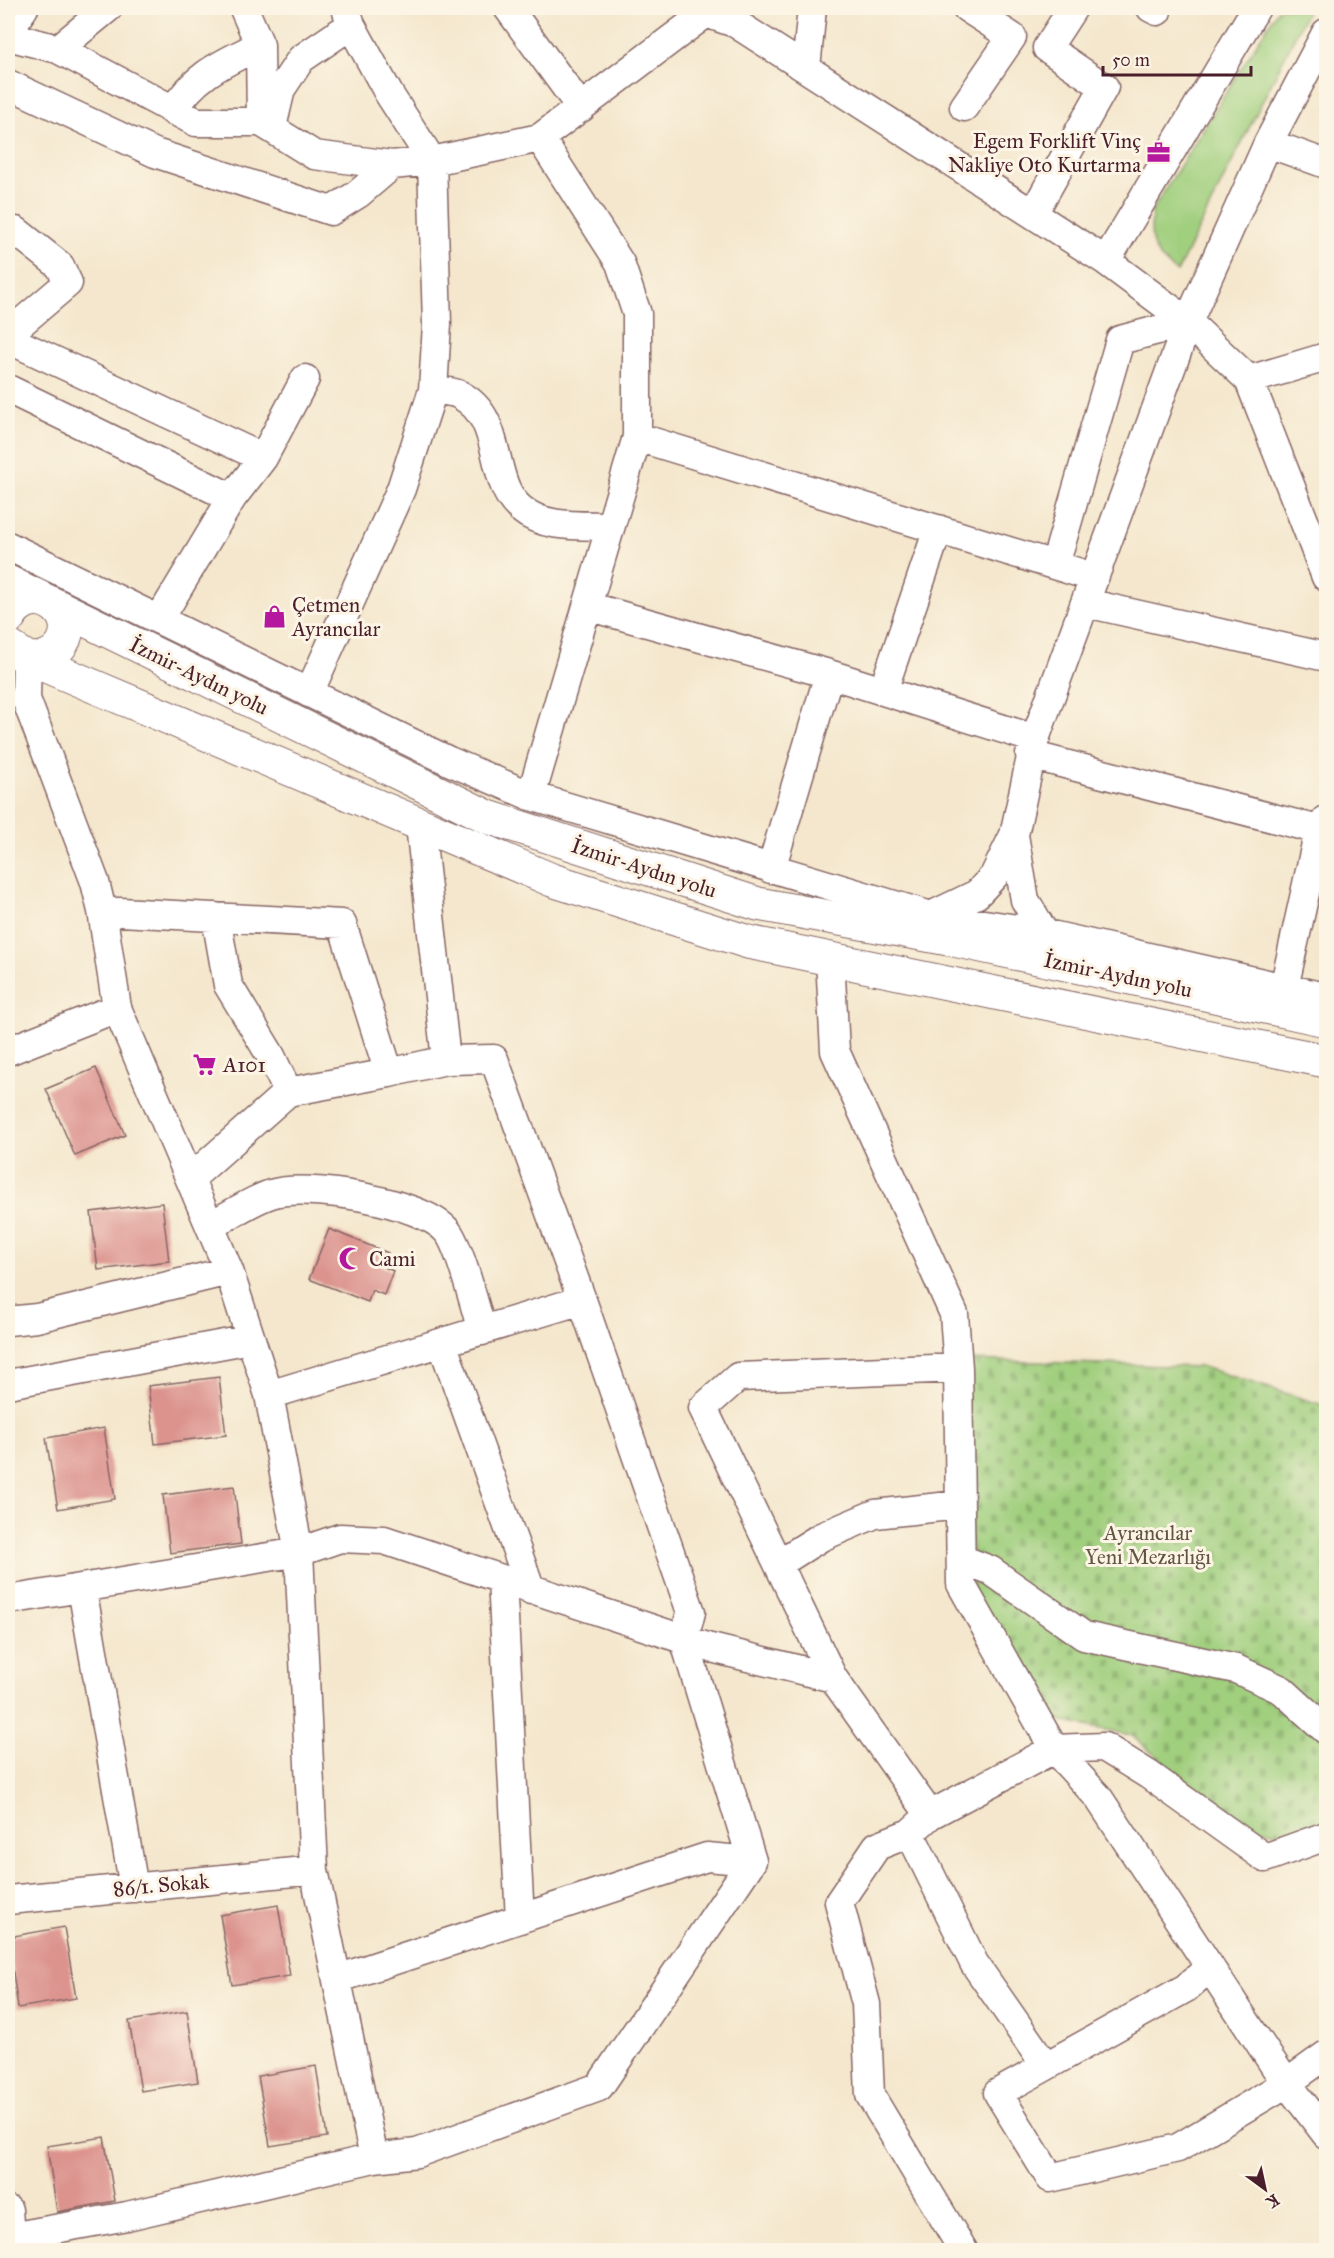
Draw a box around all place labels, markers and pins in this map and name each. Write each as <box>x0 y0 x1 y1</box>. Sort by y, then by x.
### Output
place label: Egem Forklift Vinç Nakliye Oto Kurtarma <box>948 128 1141 178</box>
office icon: Egem Forklift Vinç Nakliye Oto Kurtarma <box>1146 140 1172 166</box>
place label: Çetmen Ayrancılar <box>291 592 380 642</box>
shop icon: Çetmen Ayrancılar <box>261 604 287 630</box>
supermarket icon: A101 <box>192 1052 218 1078</box>
place label: A101 <box>222 1052 266 1078</box>
mosque icon: Cami <box>338 1246 364 1272</box>
place label: Cami <box>369 1246 416 1272</box>

